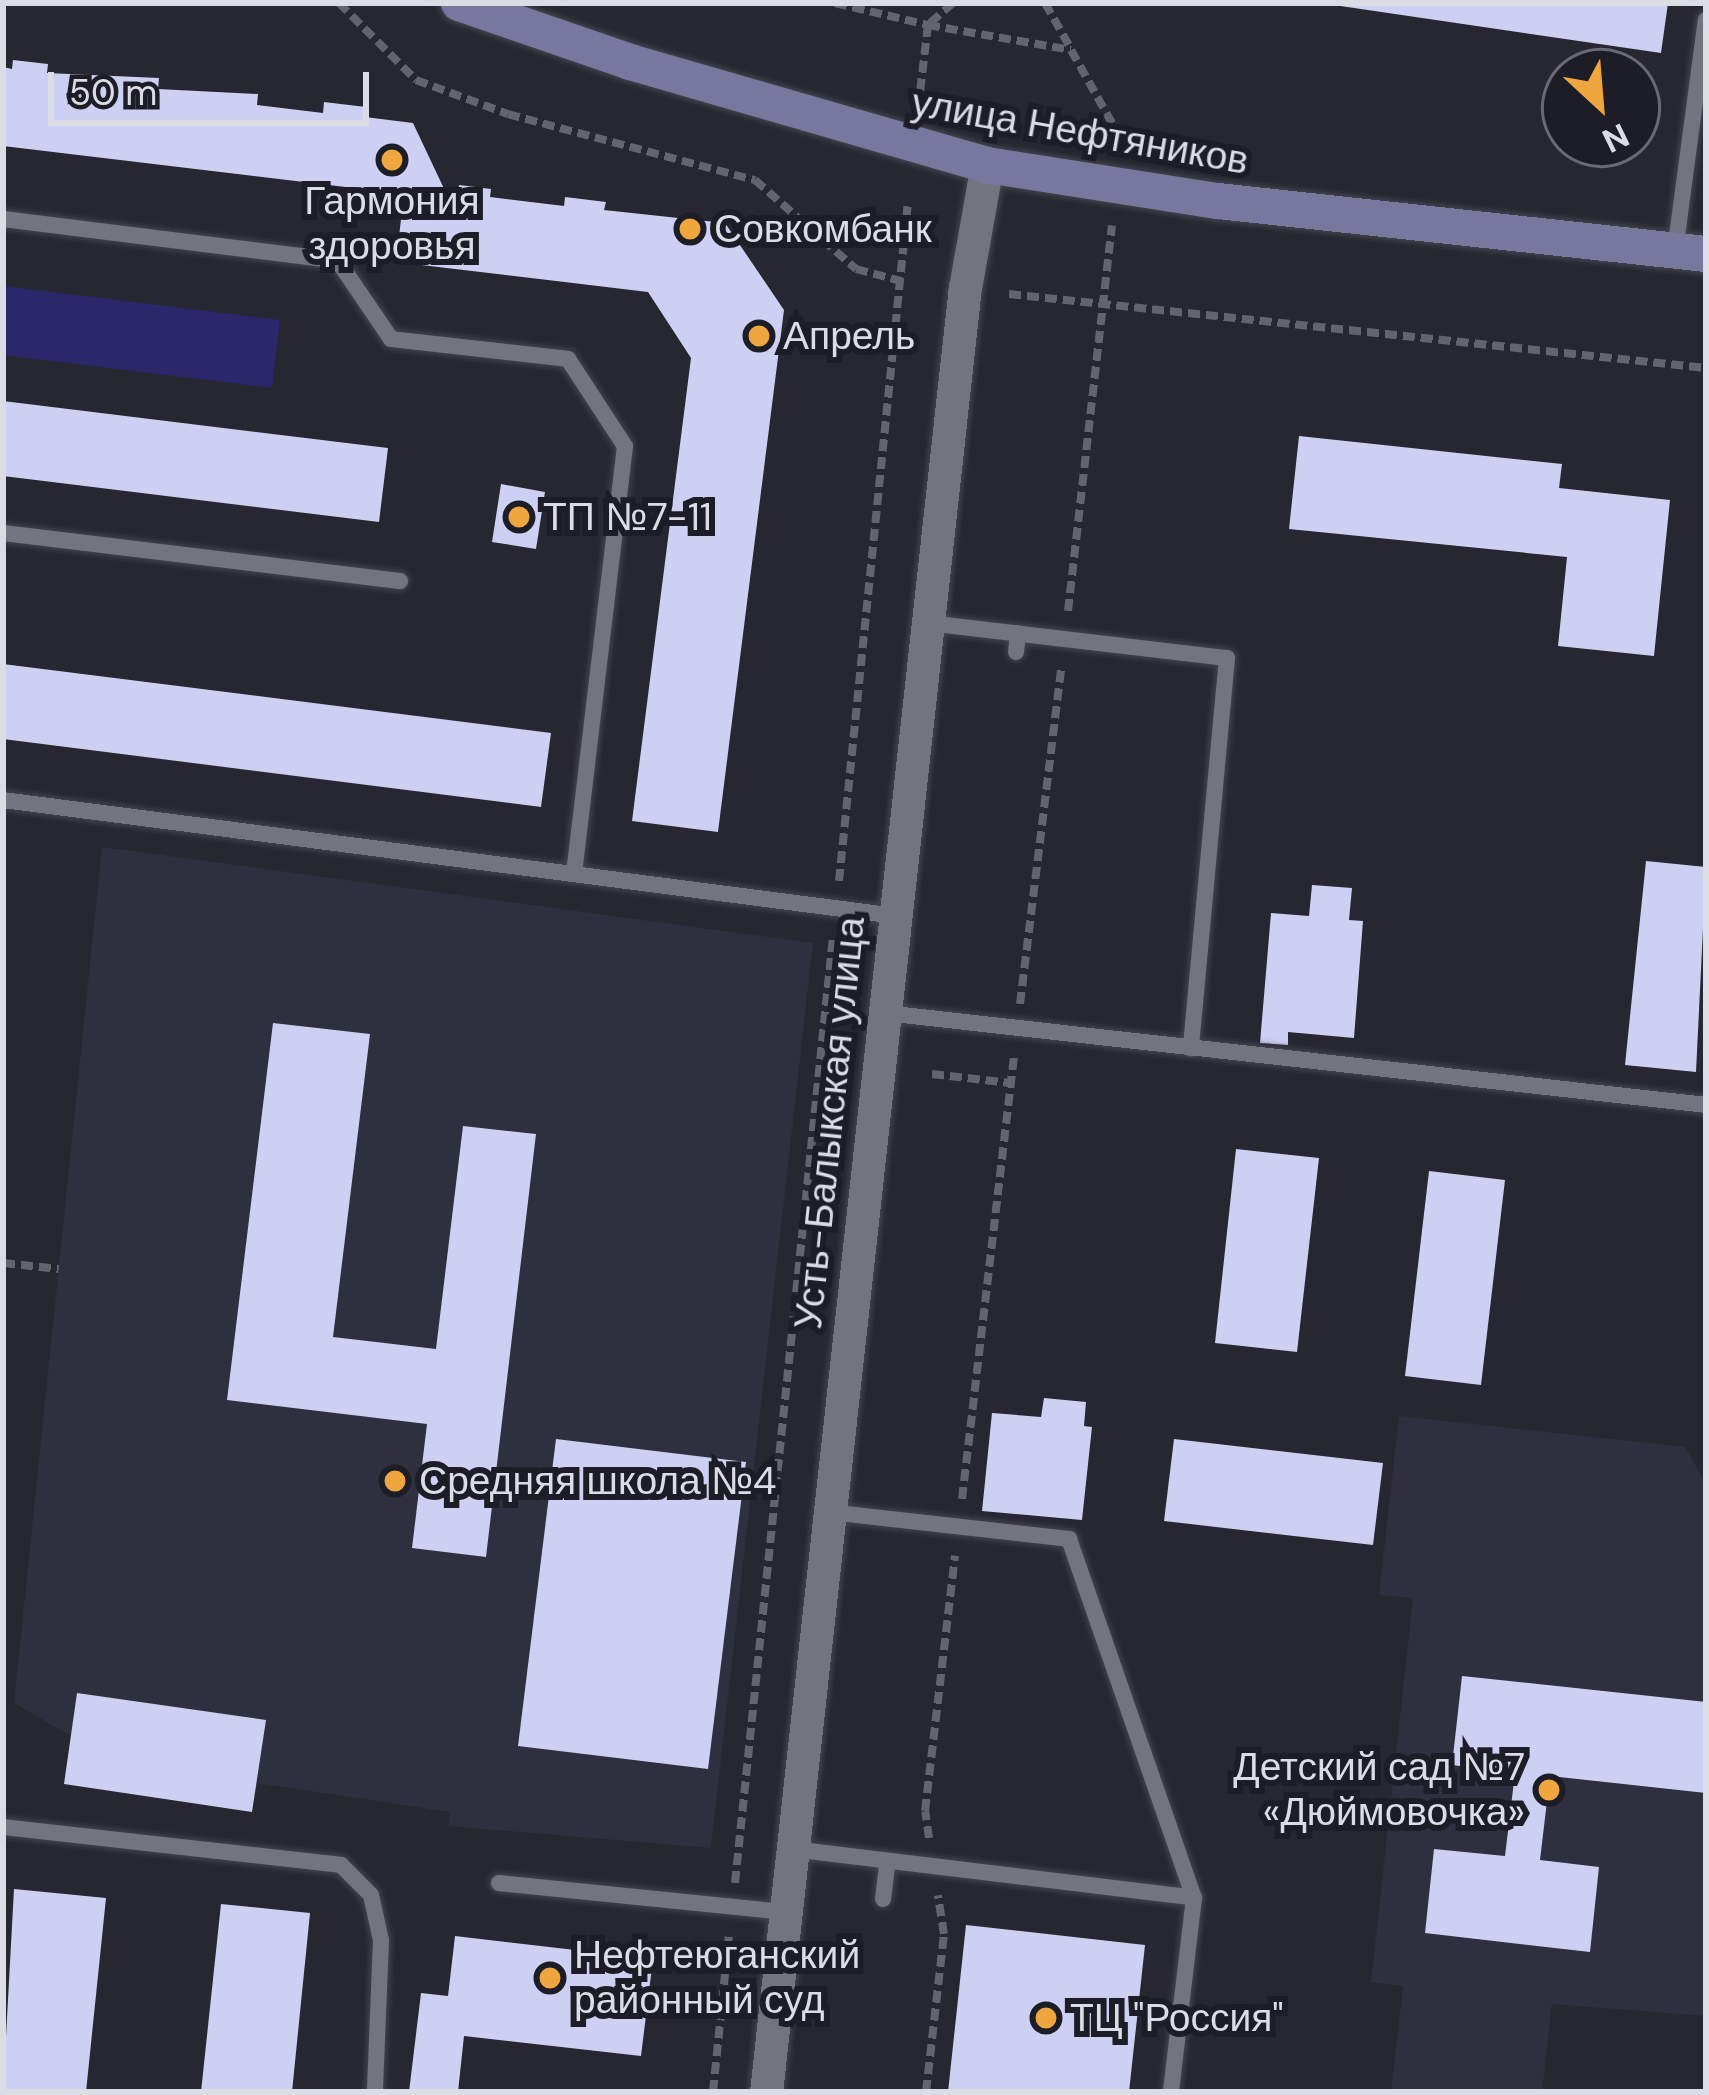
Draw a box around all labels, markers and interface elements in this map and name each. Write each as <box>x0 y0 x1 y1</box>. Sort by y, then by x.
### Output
scale bar <box>54 48 375 122</box>
north arrow <box>1541 48 1661 168</box>
text: 50 m <box>69 69 157 116</box>
street label: улица Нефтяников <box>908 79 1252 185</box>
text: N <box>1595 114 1636 163</box>
marker: Гармония здоровья <box>379 147 405 173</box>
place label: Гармония здоровья <box>304 179 480 270</box>
place label: Совкомбанк <box>714 206 932 252</box>
marker: Совкомбанк <box>677 216 703 242</box>
place label: Апрель <box>783 313 915 359</box>
marker: Апрель <box>746 323 772 349</box>
place label: ТП №7-11 <box>543 494 713 540</box>
marker: ТП №7-11 <box>506 504 532 530</box>
street label: Усть-Балыкская улица <box>785 915 875 1331</box>
place label: Средняя школа №4 <box>419 1458 777 1504</box>
marker: Средняя школа №4 <box>382 1468 408 1494</box>
place label: Детский сад №7 «Дюймовочка» <box>1233 1745 1525 1836</box>
marker: Детский сад №7 «Дюймовочка» <box>1536 1777 1562 1803</box>
place label: Нефтеюганский районный суд <box>574 1933 860 2024</box>
marker: Нефтеюганский районный суд <box>537 1965 563 1991</box>
place label: ТЦ "Россия" <box>1070 1995 1284 2041</box>
marker: ТЦ "Россия" <box>1033 2005 1059 2031</box>

